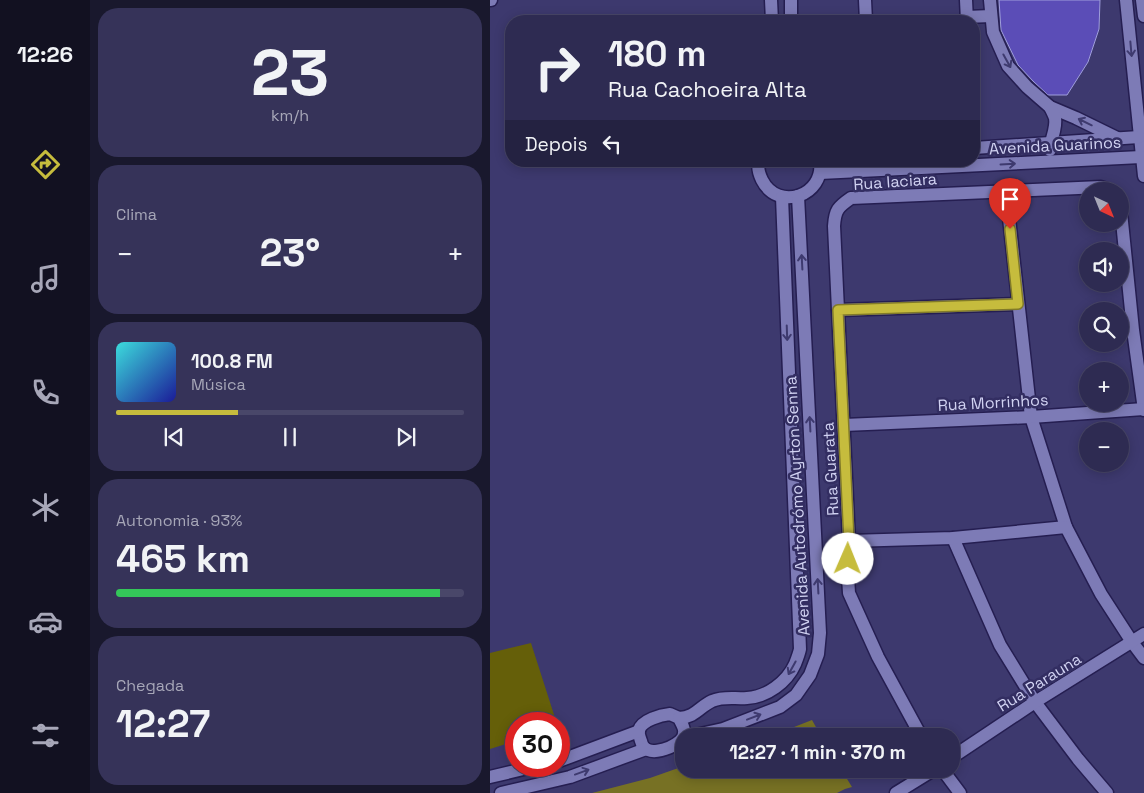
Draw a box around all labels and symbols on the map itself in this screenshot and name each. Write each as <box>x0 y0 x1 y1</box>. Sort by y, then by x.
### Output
one-way arrow <box>1126 40 1136 56</box>
one-way arrow <box>1002 54 1012 69</box>
one-way arrow <box>1078 117 1093 126</box>
street label: Avenida Guarinos <box>988 132 1122 159</box>
one-way arrow <box>1000 159 1016 168</box>
street label: Rua Iaciara <box>853 168 938 195</box>
pin <box>989 178 1031 229</box>
north arrow <box>1079 182 1129 232</box>
one-way arrow <box>797 254 806 270</box>
one-way arrow <box>783 324 792 340</box>
street label: Avenida Autodrómo Ayrton Senna <box>780 376 815 636</box>
street label: Rua Morrinhos <box>937 389 1049 416</box>
one-way arrow <box>805 416 814 432</box>
street label: Rua Guarata <box>818 422 843 516</box>
position arrow <box>821 532 873 584</box>
one-way arrow <box>813 579 822 595</box>
street label: Rua Parauna <box>993 648 1085 717</box>
one-way arrow <box>787 661 797 676</box>
speed limit sign: 30 <box>505 712 570 777</box>
one-way arrow <box>746 712 761 721</box>
one-way arrow <box>574 767 590 777</box>

